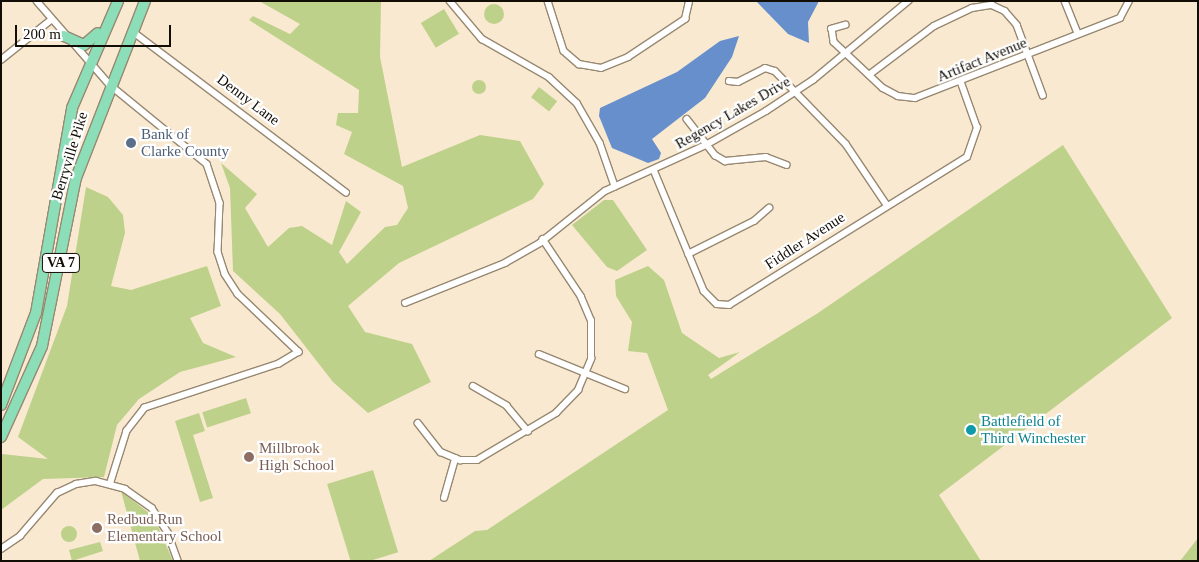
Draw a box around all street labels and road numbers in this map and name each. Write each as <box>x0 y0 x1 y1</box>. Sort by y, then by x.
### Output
street label: Artifact Avenue <box>934 34 1030 86</box>
street label: Denny Lane <box>213 71 283 129</box>
street label: Regency Lakes Drive <box>672 73 794 153</box>
street label: Berryville Pike <box>48 110 92 202</box>
street label: Fiddler Avenue <box>761 208 849 274</box>
road number: VA 7 <box>41 252 81 274</box>

